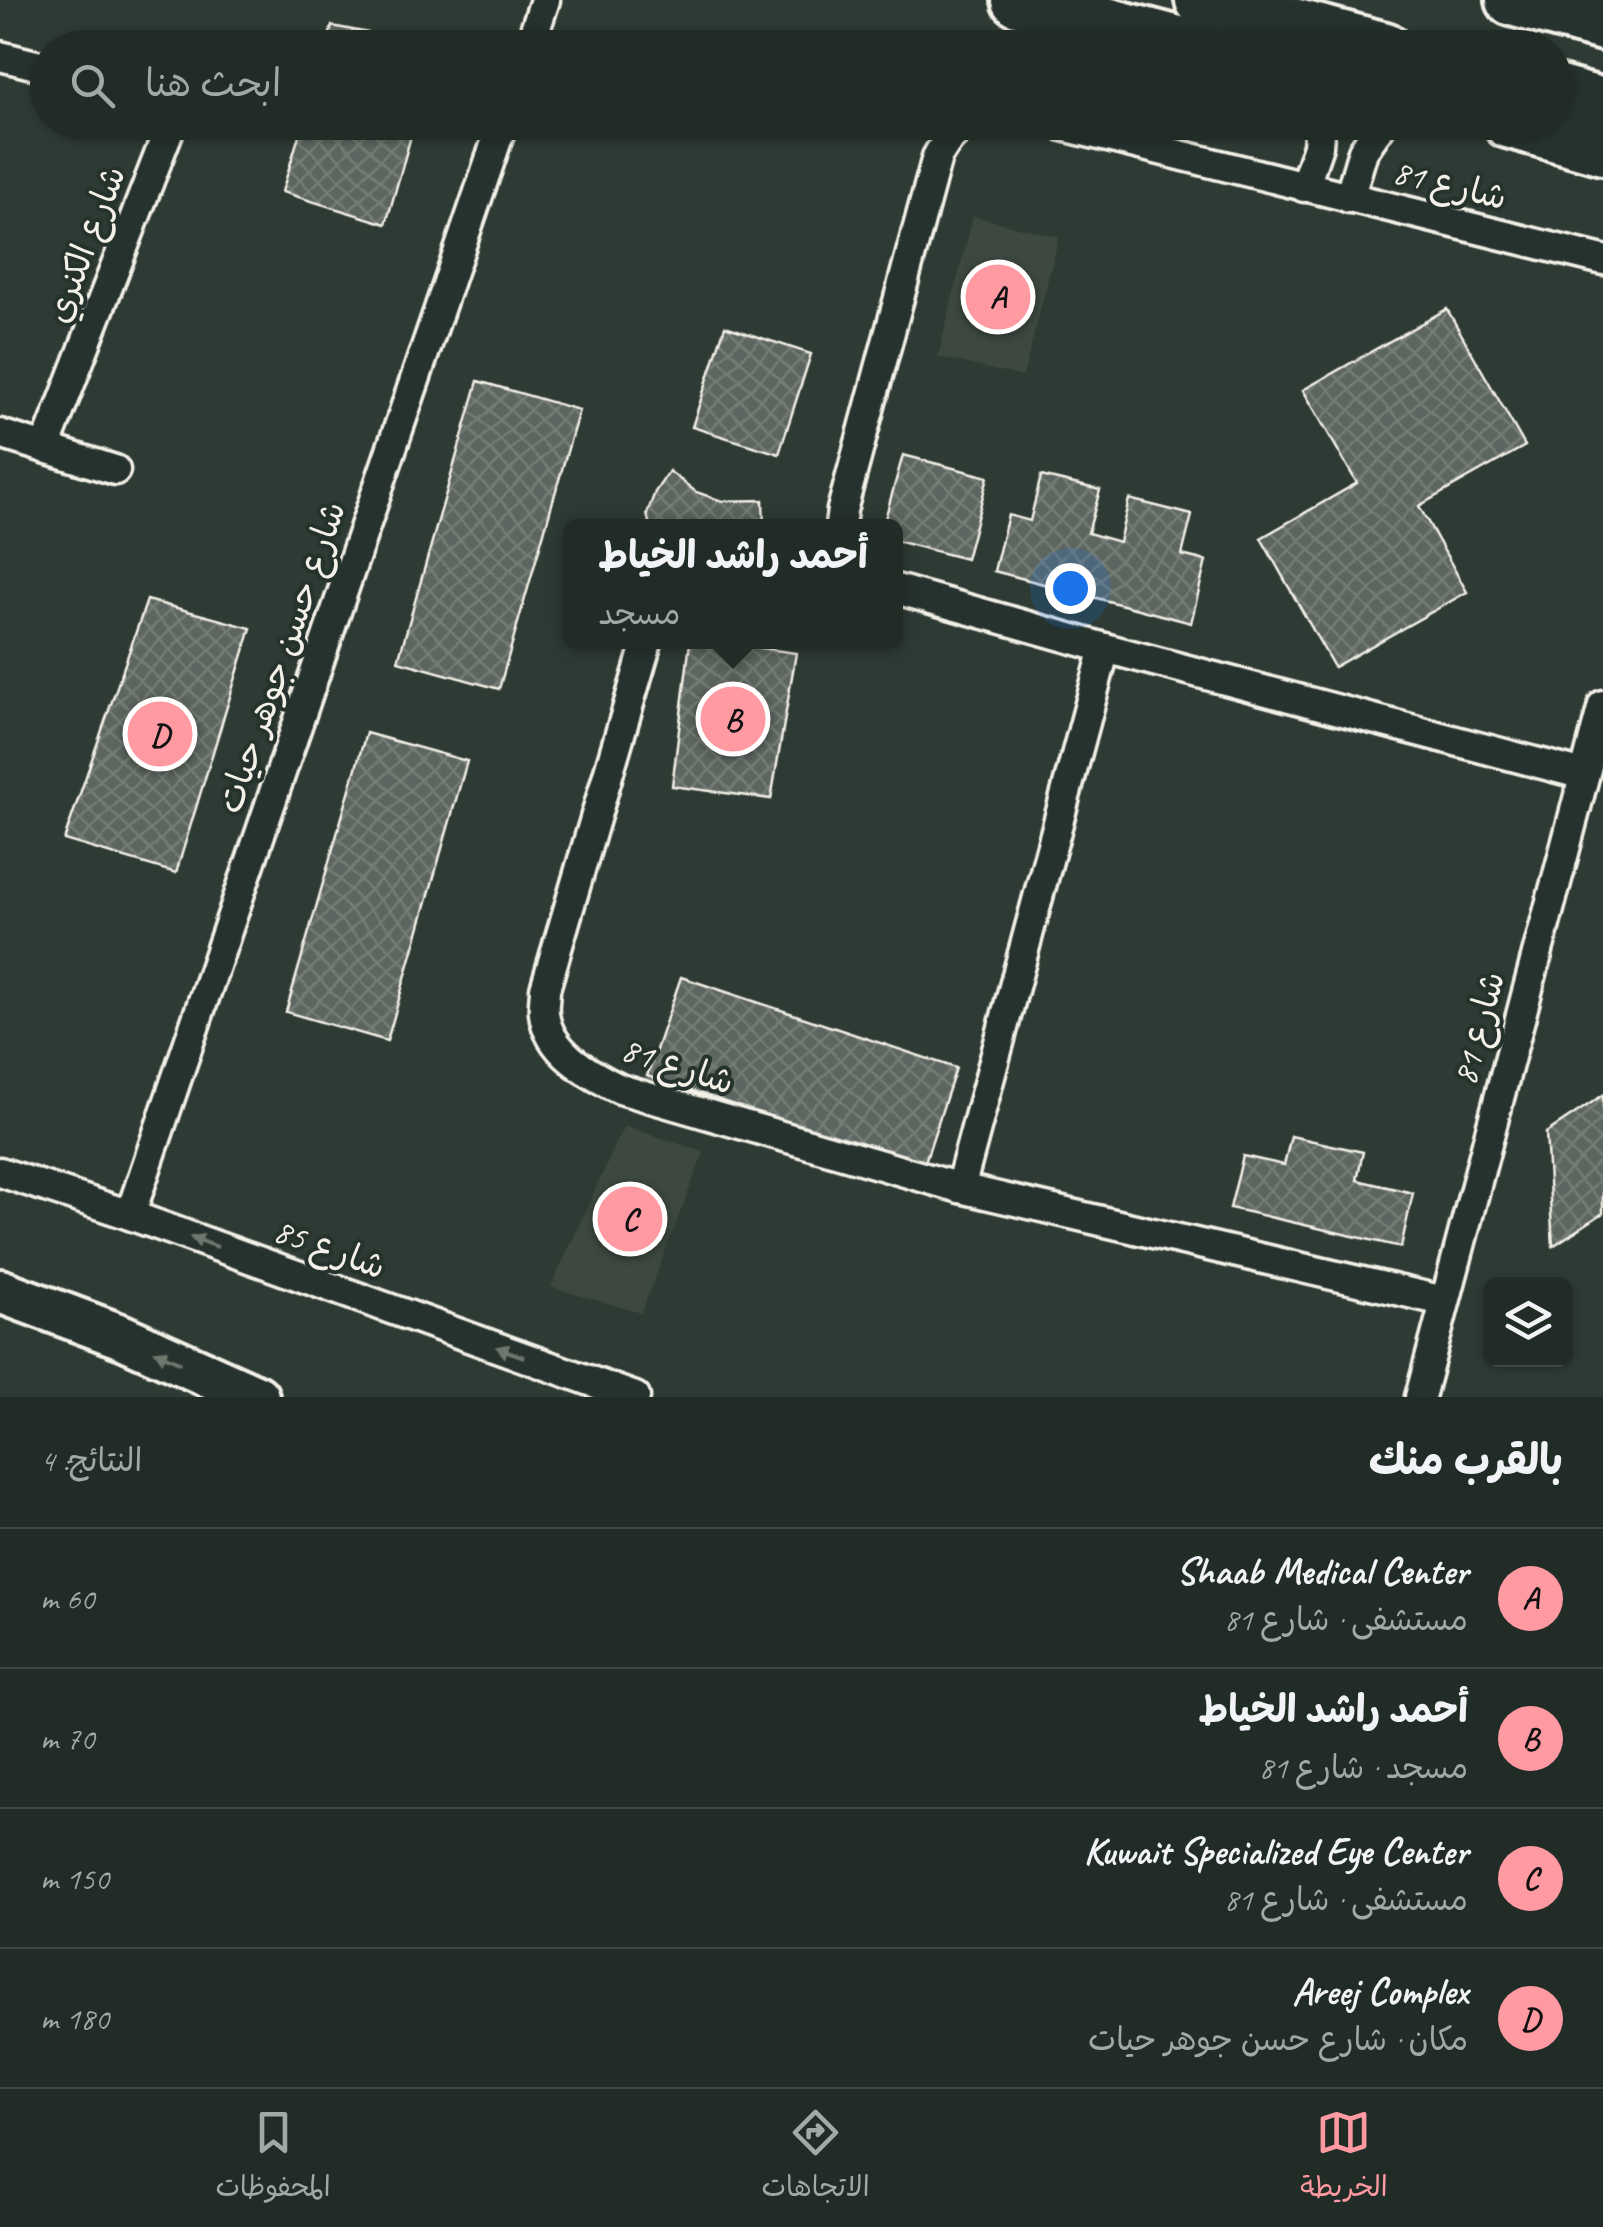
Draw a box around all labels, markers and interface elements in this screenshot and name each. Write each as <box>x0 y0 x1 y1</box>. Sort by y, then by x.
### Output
search box <box>30 30 1573 140</box>
icon: search <box>65 58 120 113</box>
text: ابحث هنا <box>145 60 281 107</box>
street label: شارع 81 <box>1388 149 1511 222</box>
street label: شارع الكنري <box>35 159 138 330</box>
pin: A <box>966 260 1030 334</box>
street label: شارع حسن جوهر حيات <box>207 495 358 820</box>
popup <box>563 519 903 649</box>
text: أحمد راشد الخياط <box>598 532 868 579</box>
your location <box>1045 563 1096 614</box>
text: مسجد <box>598 593 680 634</box>
pin: B <box>700 682 766 756</box>
pin: D <box>128 696 192 772</box>
street label: شارع 81 <box>1442 966 1517 1090</box>
street label: شارع 81 <box>615 1026 740 1107</box>
pin: C <box>598 1182 662 1256</box>
street label: شارع 85 <box>267 1208 392 1291</box>
one-way arrow <box>189 1234 219 1249</box>
map controls <box>1483 1277 1573 1367</box>
button: layers <box>1483 1277 1573 1367</box>
one-way arrow <box>494 1344 524 1359</box>
one-way arrow <box>153 1349 183 1365</box>
text: بالقرب منك <box>1369 1434 1563 1487</box>
text: النتائج: 4 <box>40 1440 142 1481</box>
text: Shaab Medical Center <box>1176 1548 1468 1595</box>
text: 60 m <box>40 1578 94 1619</box>
text: A <box>1522 1578 1539 1619</box>
text: مستشفى · شارع 81 <box>1224 1599 1468 1640</box>
text: أحمد راشد الخياط <box>1198 1686 1468 1733</box>
text: 70 m <box>40 1718 94 1759</box>
text: B <box>1522 1718 1539 1759</box>
text: مسجد · شارع 81 <box>1259 1747 1468 1788</box>
text: Kuwait Specialized Eye Center <box>1084 1828 1468 1875</box>
text: 150 m <box>40 1858 109 1899</box>
text: C <box>1523 1858 1538 1899</box>
text: مستشفى · شارع 81 <box>1224 1879 1468 1920</box>
text: Areej Complex <box>1292 1968 1468 2015</box>
text: 180 m <box>40 1998 109 2039</box>
text: D <box>1521 1998 1540 2039</box>
text: مكان · شارع حسن جوهر حيات <box>1088 2019 1468 2060</box>
tab: المحفوظات <box>215 2105 331 2211</box>
tab: الاتجاهات <box>761 2105 870 2211</box>
tab: الخريطة <box>1300 2105 1388 2211</box>

